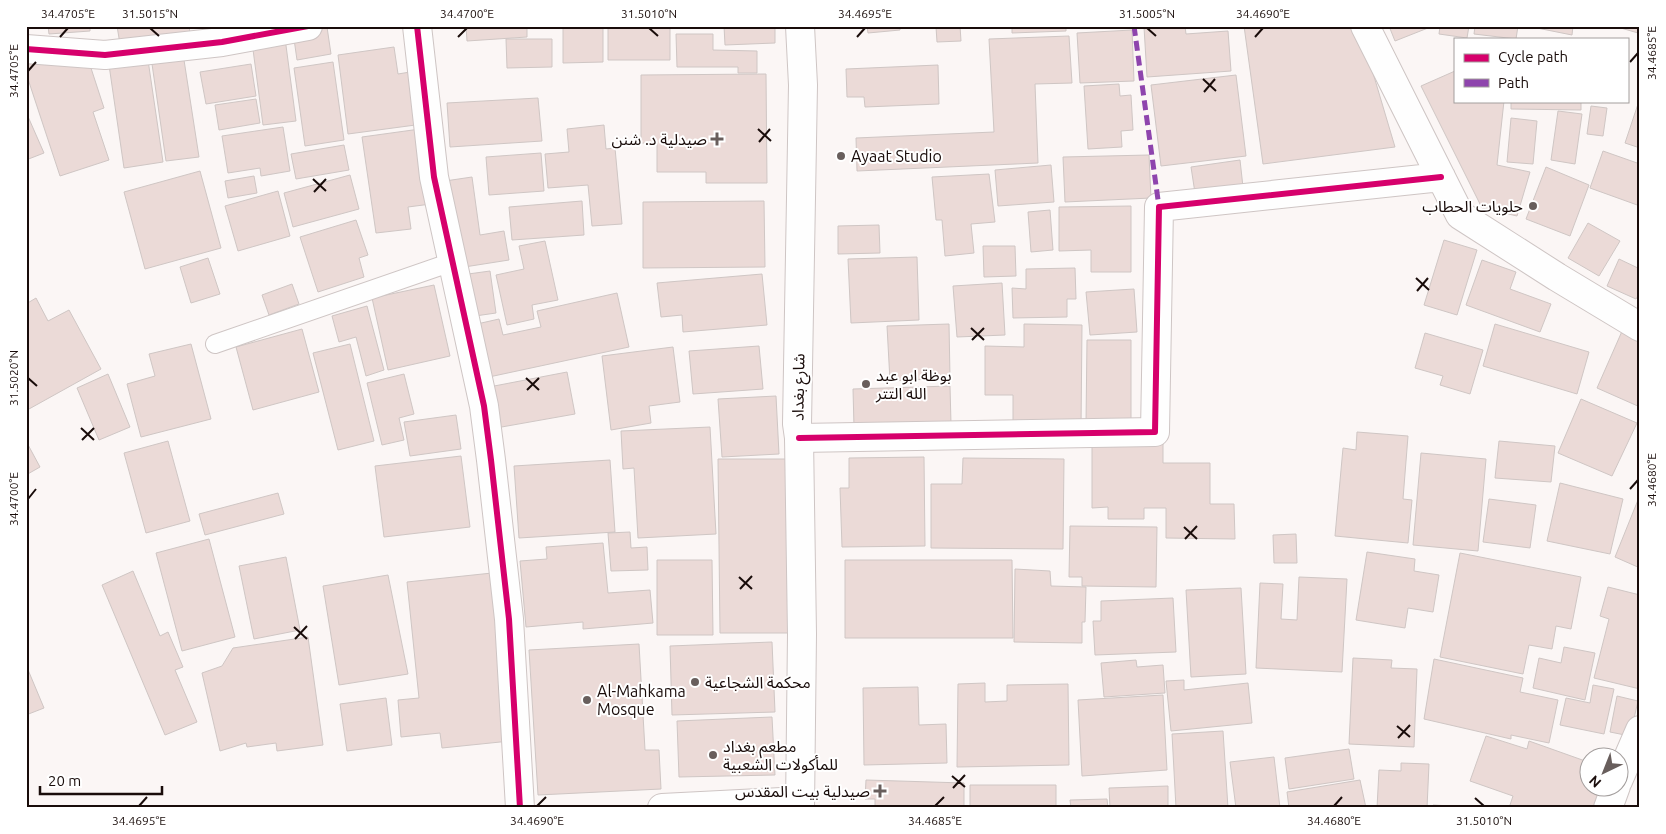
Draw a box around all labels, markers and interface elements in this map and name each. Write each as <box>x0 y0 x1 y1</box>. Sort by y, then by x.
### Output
text: 34.4705°E <box>41 7 95 20</box>
text: 31.5015°N <box>122 7 178 20</box>
text: 34.4700°E <box>440 7 494 20</box>
text: 31.5010°N <box>621 7 677 20</box>
text: 34.4695°E <box>838 7 892 20</box>
text: 31.5005°N <box>1119 7 1175 20</box>
text: 34.4690°E <box>1236 7 1290 20</box>
text: 34.4685°E <box>1645 26 1658 80</box>
legend <box>1454 38 1628 102</box>
text: 34.4705°E <box>7 44 20 98</box>
text: Cycle path <box>1498 48 1568 65</box>
text: Path <box>1498 74 1529 91</box>
place label: صيدلية د. شنن <box>612 130 707 149</box>
marker: صيدلية د. شنن <box>711 133 723 145</box>
place label: Ayaat Studio <box>851 147 942 165</box>
marker: Ayaat Studio <box>835 150 847 162</box>
place label: حلويات الحطاب <box>1422 197 1523 216</box>
marker: حلويات الحطاب <box>1527 200 1539 212</box>
text: 31.5020°N <box>7 350 20 406</box>
street label: شارع بغداد <box>788 353 812 421</box>
place label: بوظة ابو عبد الله التتر <box>875 366 952 403</box>
marker: بوظة ابو عبد الله التتر <box>860 378 872 390</box>
text: 34.4680°E <box>1645 453 1658 507</box>
text: 34.4700°E <box>7 472 20 526</box>
place label: محكمة الشجاعية <box>705 673 811 691</box>
marker: محكمة الشجاعية <box>689 676 701 688</box>
place label: Al-Mahkama Mosque <box>597 682 686 718</box>
marker: Al-Mahkama Mosque <box>581 694 593 706</box>
place label: مطعم بغداد للمأكولات الشعبية <box>723 737 838 774</box>
north arrow <box>1578 746 1628 796</box>
marker: مطعم بغداد للمأكولات الشعبية <box>707 749 719 761</box>
scale bar <box>40 764 162 796</box>
text: 20 m <box>48 772 81 789</box>
text: N <box>1586 772 1604 791</box>
place label: صيدلية بيت المقدس <box>735 782 870 801</box>
marker: صيدلية بيت المقدس <box>874 785 886 797</box>
text: 34.4695°E <box>112 814 166 827</box>
text: 34.4690°E <box>510 814 564 827</box>
text: 34.4685°E <box>908 814 962 827</box>
text: 34.4680°E <box>1307 814 1361 827</box>
text: 31.5010°N <box>1456 814 1512 827</box>

